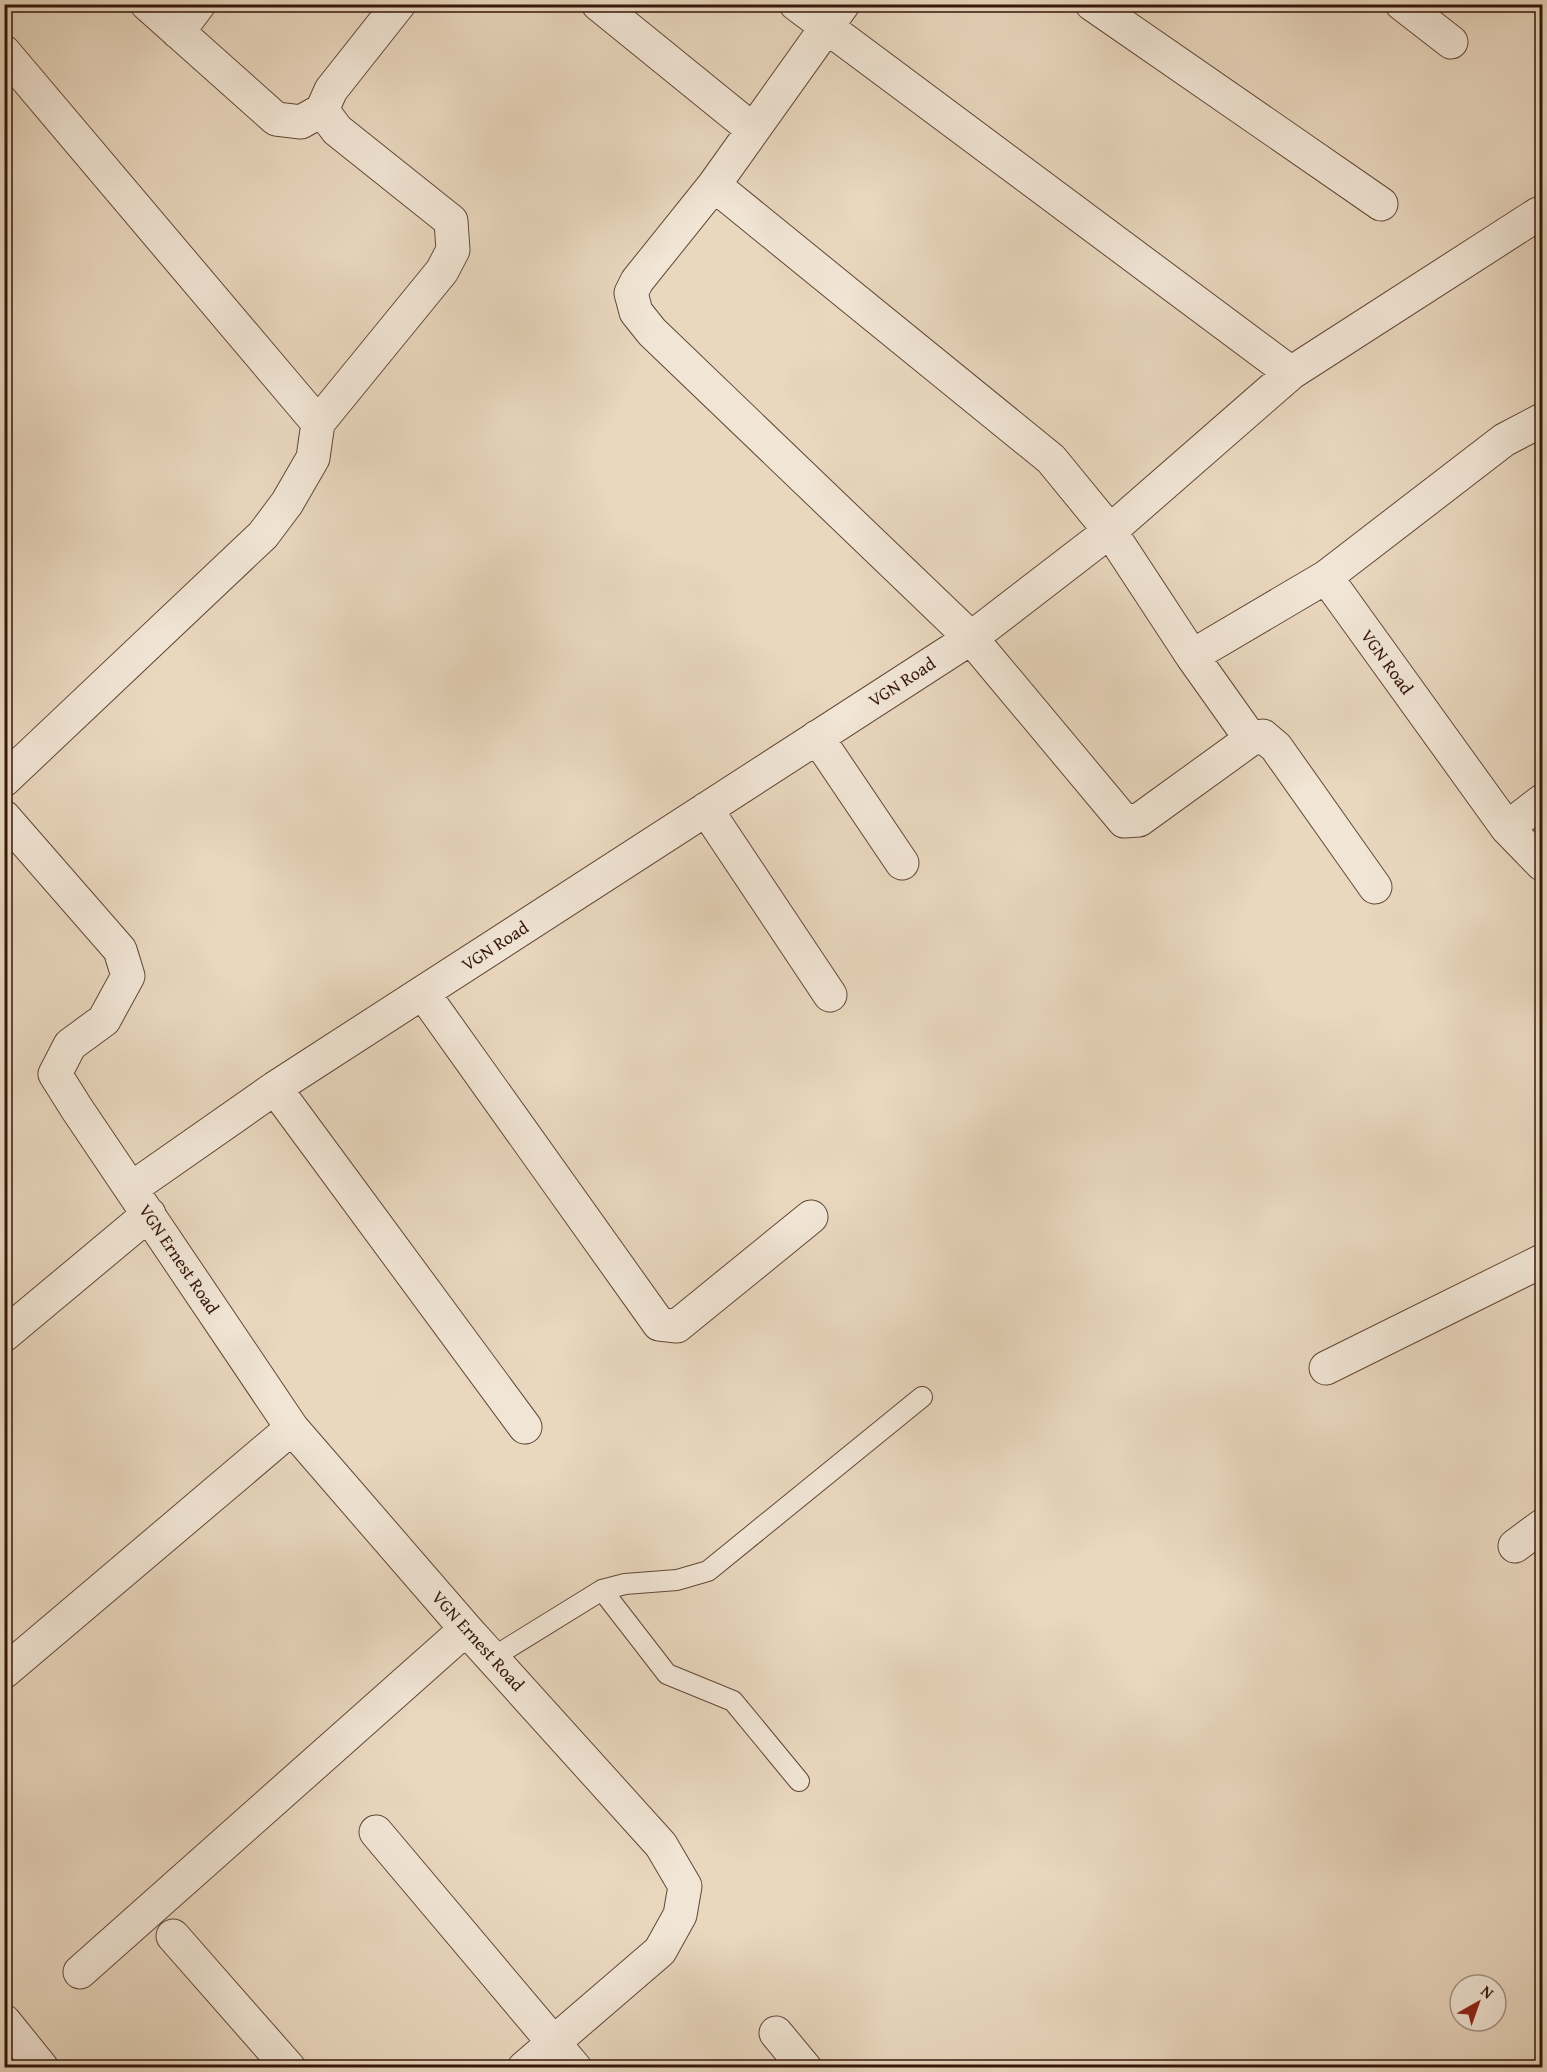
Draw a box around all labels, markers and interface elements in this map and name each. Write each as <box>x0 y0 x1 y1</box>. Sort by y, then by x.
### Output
street label: VGN Road <box>1354 623 1421 700</box>
street label: VGN Road <box>863 650 941 713</box>
street label: VGN Road <box>456 914 534 977</box>
street label: VGN Ernest Road <box>133 1198 227 1319</box>
street label: VGN Ernest Road <box>426 1584 531 1697</box>
north arrow <box>1448 1973 1508 2033</box>
text: N <box>1476 1979 1500 2004</box>

